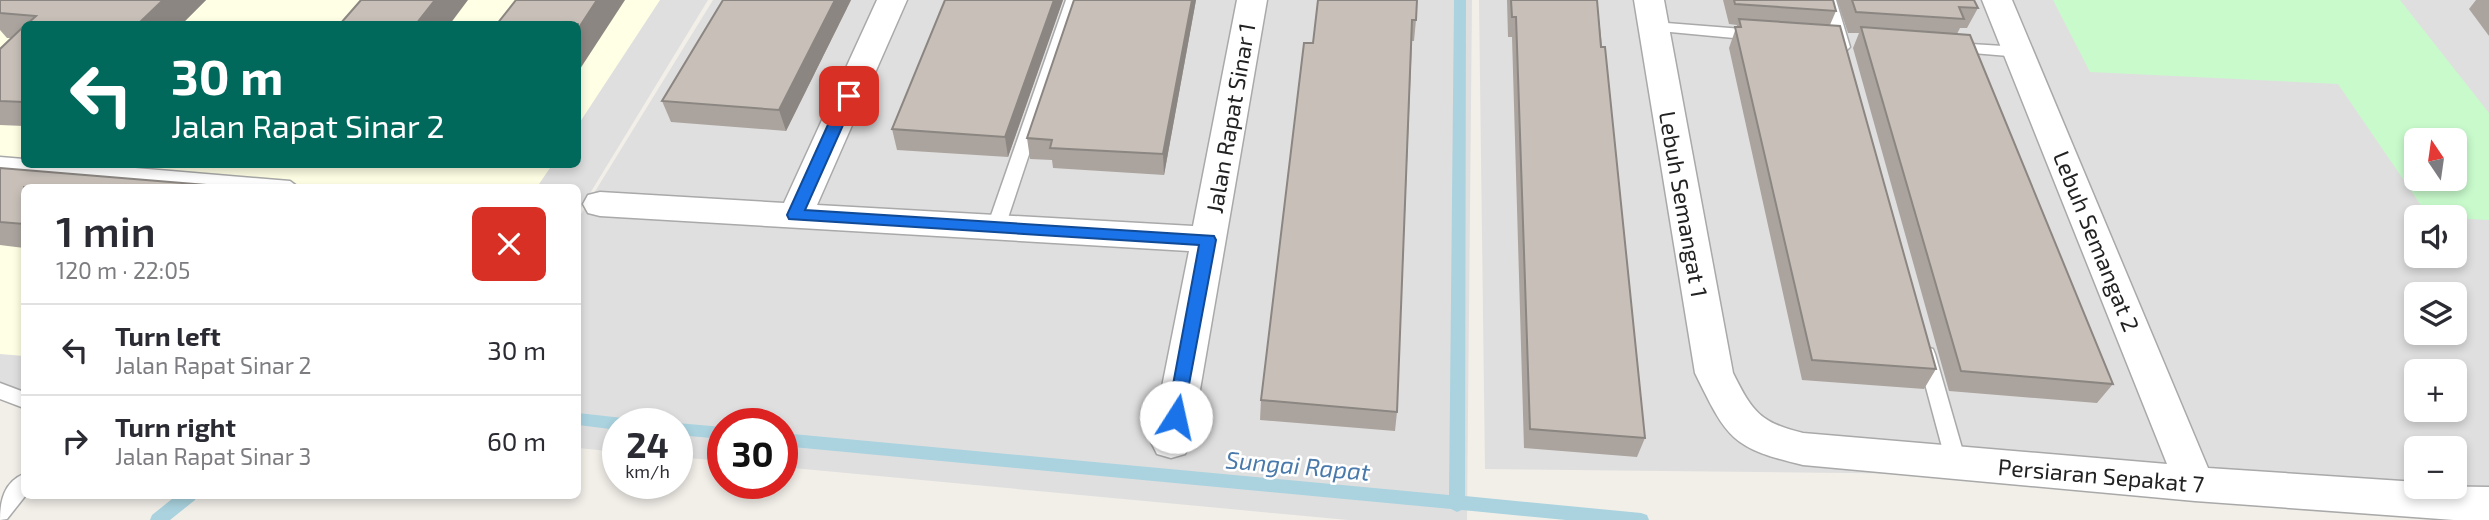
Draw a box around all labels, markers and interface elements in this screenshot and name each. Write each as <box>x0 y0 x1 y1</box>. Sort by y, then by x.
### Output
street label: Jalan Rapat Sinar 1 <box>1199 21 1261 215</box>
text: 30 m <box>171 46 283 105</box>
icon: left <box>56 49 147 140</box>
pin <box>819 66 879 126</box>
icon: arrive <box>830 77 868 115</box>
text: Jalan Rapat Sinar 2 <box>171 106 444 144</box>
street label: Lebuh Semangat 1 <box>1654 109 1714 299</box>
north arrow <box>2404 128 2468 191</box>
map controls <box>2404 128 2467 499</box>
street label: Lebuh Semangat 2 <box>2048 147 2146 335</box>
text: 1 min <box>56 205 156 255</box>
button: sound <box>2404 205 2467 268</box>
button: close <box>472 207 546 281</box>
text: 120 m · 22:05 <box>56 256 190 284</box>
button: layers <box>2404 282 2467 345</box>
text: Turn left <box>115 320 221 351</box>
icon: left <box>56 331 94 369</box>
text: 30 m <box>487 334 546 365</box>
text: Jalan Rapat Sinar 2 <box>115 351 312 379</box>
button: + <box>2404 359 2467 422</box>
position arrow <box>1139 380 1213 454</box>
speed limit sign: 30 <box>707 408 798 499</box>
text: Turn right <box>115 411 236 442</box>
icon: right <box>56 422 94 460</box>
text: 24 <box>626 423 669 465</box>
text: 60 m <box>487 425 546 456</box>
button: − <box>2404 436 2467 499</box>
text: Jalan Rapat Sinar 3 <box>115 442 311 470</box>
water label: Sungai Rapat <box>1225 444 1372 486</box>
street label: Persiaran Sepakat 7 <box>1997 452 2205 498</box>
text: km/h <box>625 460 670 482</box>

